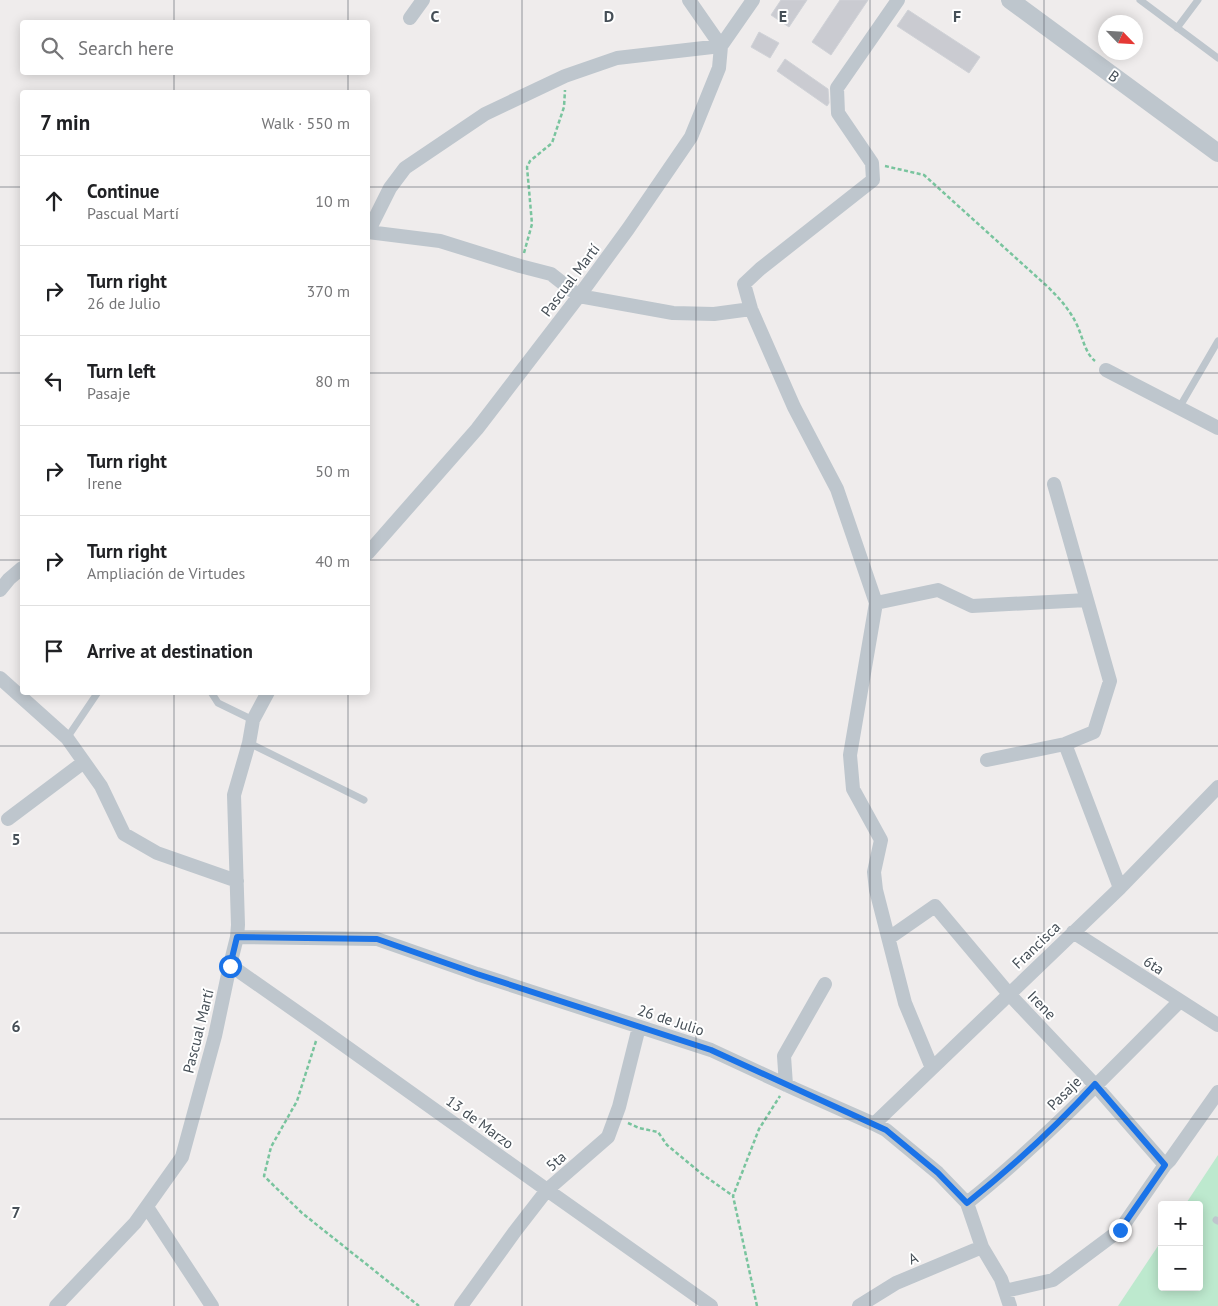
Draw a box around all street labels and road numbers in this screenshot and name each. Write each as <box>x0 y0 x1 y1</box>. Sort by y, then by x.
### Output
street label: B <box>1105 66 1123 86</box>
street label: Pascual Martí <box>536 240 604 320</box>
street label: Francisca <box>1008 917 1064 973</box>
street label: 6ta <box>1140 951 1168 979</box>
street label: Pascual Martí <box>178 987 218 1075</box>
street label: Irene <box>1024 987 1060 1023</box>
street label: 26 de Julio <box>635 1000 707 1040</box>
street label: Pasaje <box>1043 1072 1085 1114</box>
street label: 13 de Marzo <box>442 1091 518 1153</box>
street label: 5ta <box>542 1147 570 1175</box>
street label: A <box>905 1247 921 1268</box>

